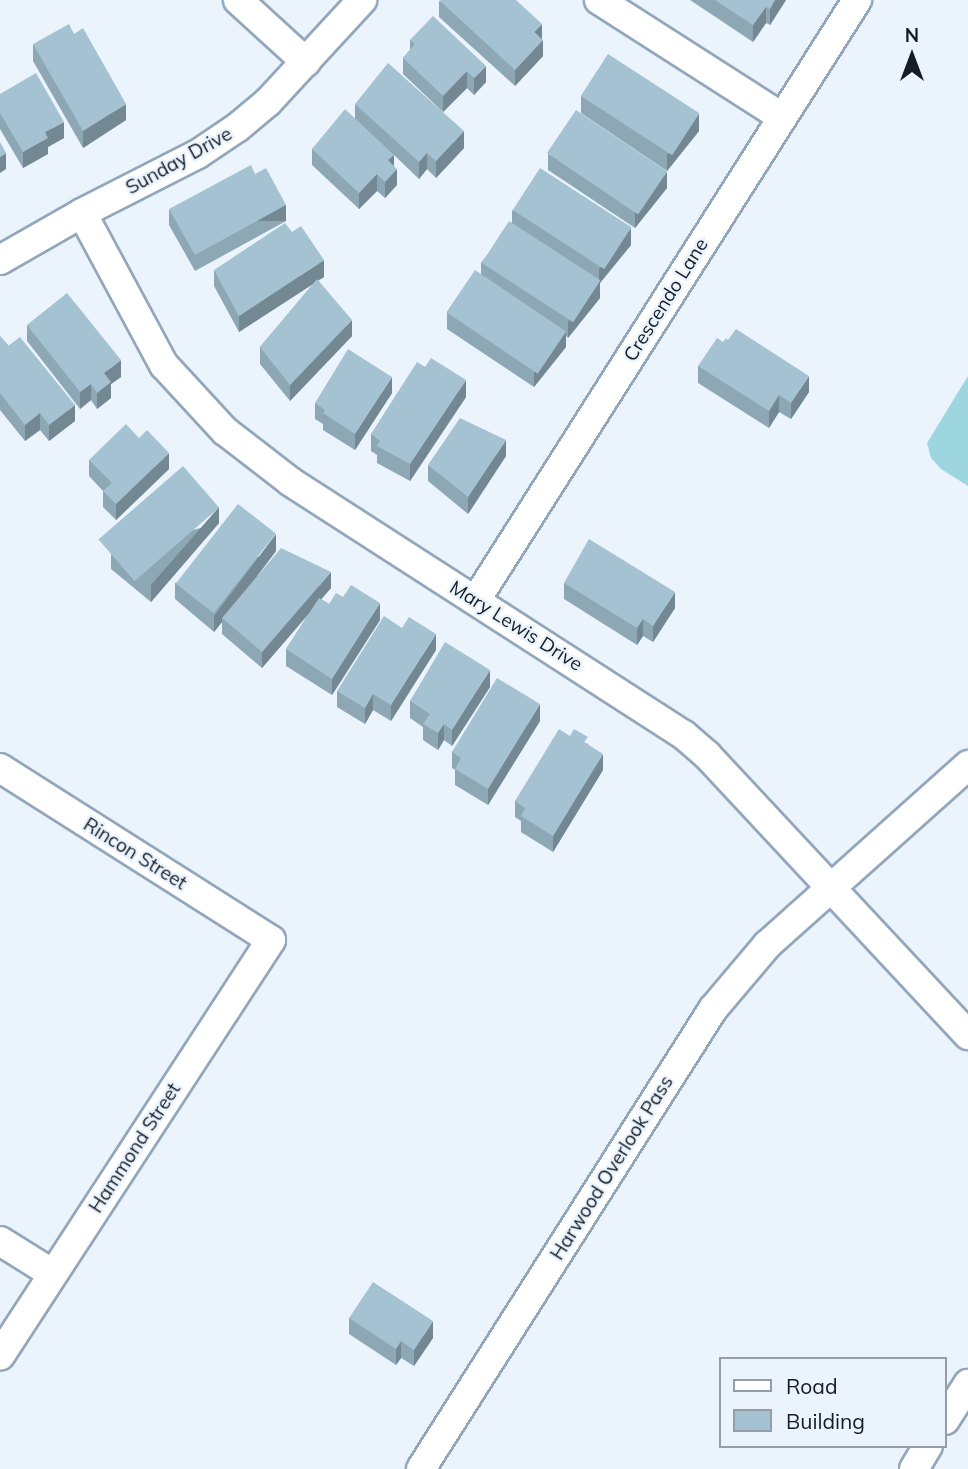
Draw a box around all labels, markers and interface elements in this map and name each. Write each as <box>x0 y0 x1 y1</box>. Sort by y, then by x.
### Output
north arrow <box>877 21 947 91</box>
text: N <box>905 23 919 47</box>
street label: Sunday Drive <box>122 123 236 199</box>
street label: Crescendo Lane <box>619 234 713 366</box>
street label: Mary Lewis Drive <box>446 576 586 676</box>
street label: Rincon Street <box>79 813 191 895</box>
street label: Harwood Overlook Pass <box>546 1072 678 1264</box>
street label: Hammond Street <box>85 1079 185 1217</box>
legend <box>720 1357 947 1448</box>
text: Road <box>786 1373 837 1399</box>
text: Building <box>786 1408 865 1434</box>

